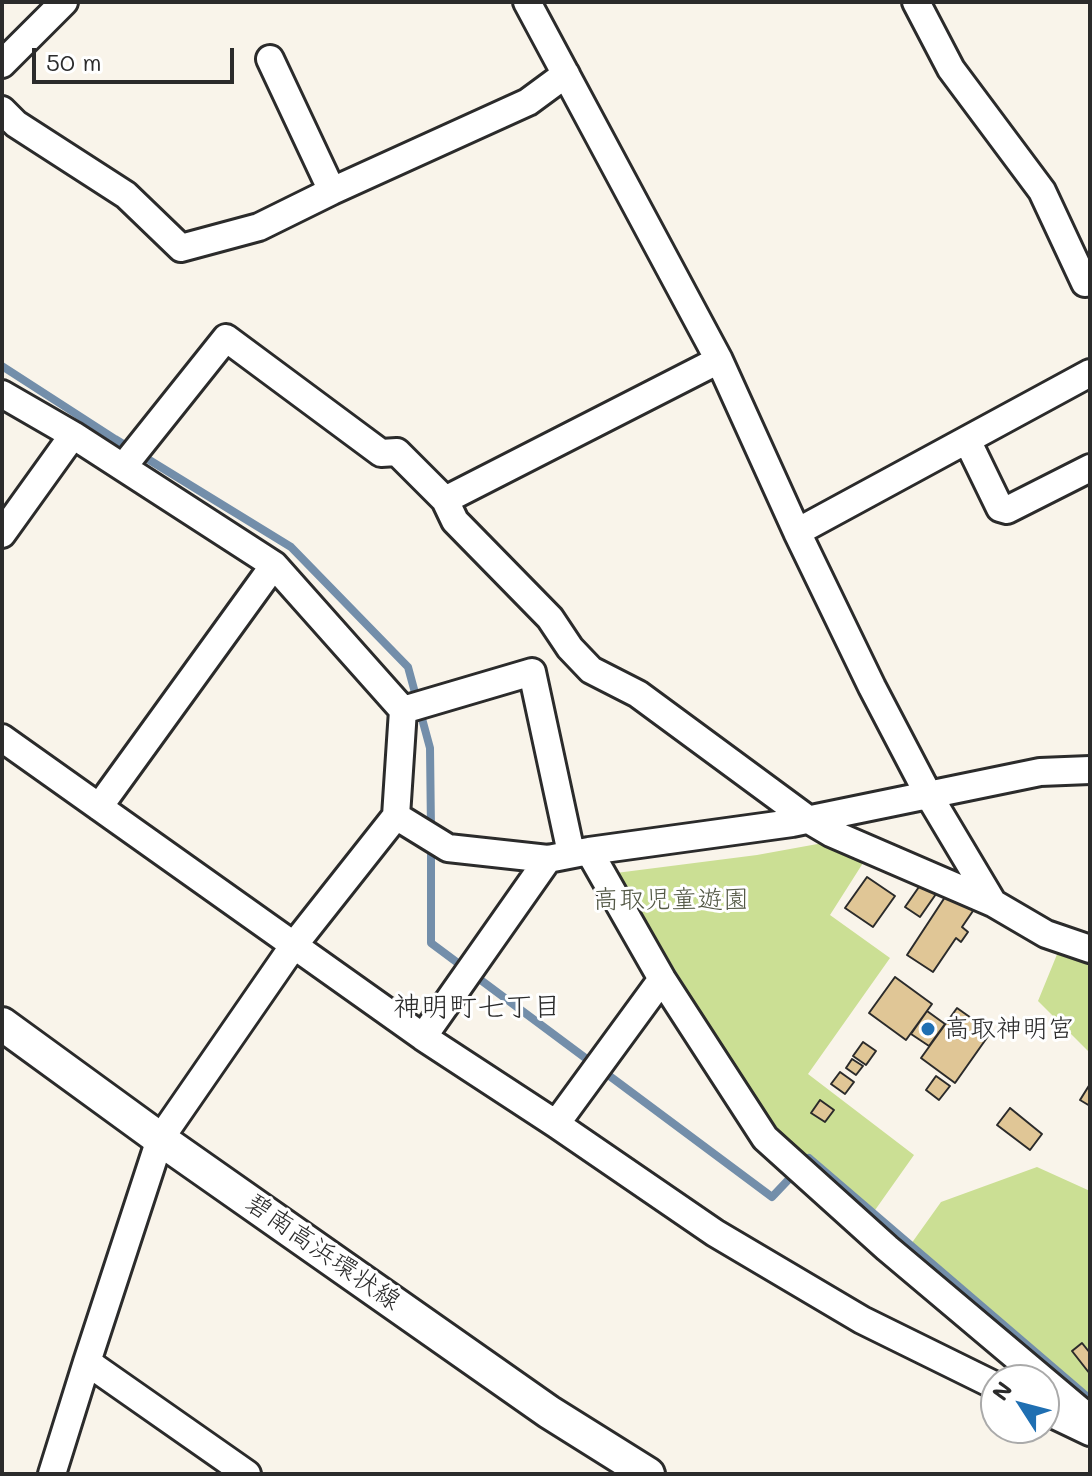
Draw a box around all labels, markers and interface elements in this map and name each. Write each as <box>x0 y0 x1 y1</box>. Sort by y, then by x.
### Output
scale bar <box>36 32 238 82</box>
text: 50 m <box>46 46 102 77</box>
park label: 高取児童遊園 <box>593 884 749 916</box>
district label: 神明町七丁目 <box>393 990 561 1024</box>
place label: 高取神明宮 <box>944 1013 1074 1045</box>
marker: 高取神明宮 <box>919 1020 937 1038</box>
street label: 碧南高浜環状線 <box>240 1187 406 1317</box>
north arrow <box>980 1364 1060 1444</box>
text: N <box>985 1376 1018 1406</box>

